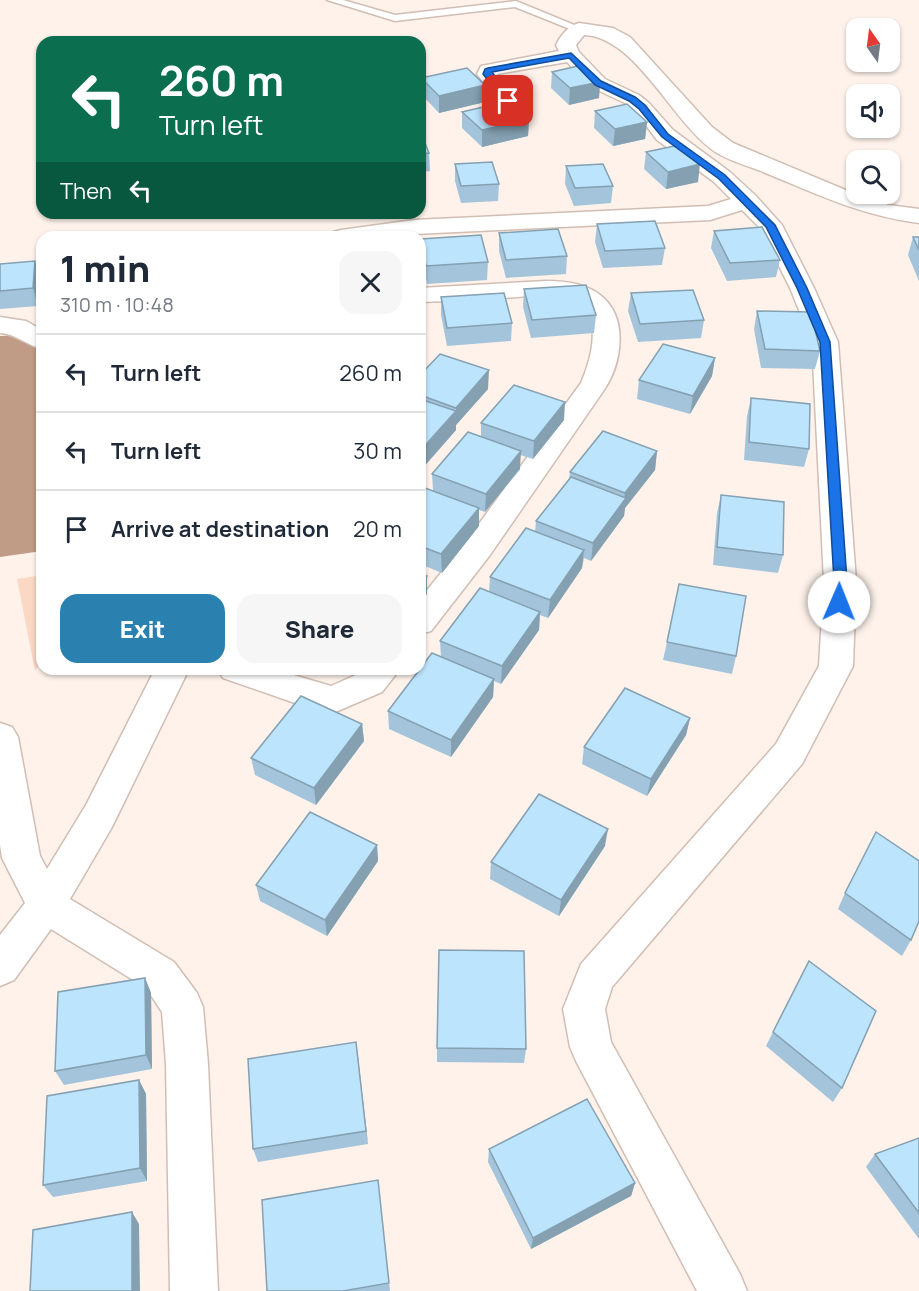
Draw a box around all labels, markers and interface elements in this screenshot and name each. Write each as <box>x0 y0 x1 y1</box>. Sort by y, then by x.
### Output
north arrow <box>846 18 900 72</box>
map controls <box>846 18 900 204</box>
text: 260 m <box>159 51 284 109</box>
icon: left <box>60 60 138 138</box>
pin <box>482 75 533 126</box>
icon: arrive <box>491 84 524 117</box>
button: sound <box>846 84 900 138</box>
text: Turn left <box>159 106 263 143</box>
button: search <box>846 150 900 204</box>
icon: left <box>124 174 157 207</box>
text: Then <box>60 176 112 206</box>
text: 1 min <box>60 244 150 293</box>
button: close <box>339 251 402 314</box>
text: 310 m · 10:48 <box>60 291 174 318</box>
icon: left <box>60 357 93 390</box>
text: Turn left <box>111 358 201 388</box>
text: 260 m <box>339 358 402 388</box>
icon: left <box>60 435 93 468</box>
text: Turn left <box>111 436 201 466</box>
text: 30 m <box>353 436 402 466</box>
icon: arrive <box>60 513 93 546</box>
text: Arrive at destination <box>111 514 329 544</box>
text: 20 m <box>353 514 402 544</box>
position arrow <box>807 570 871 634</box>
button: Exit <box>60 594 225 663</box>
button: Share <box>237 594 402 663</box>

